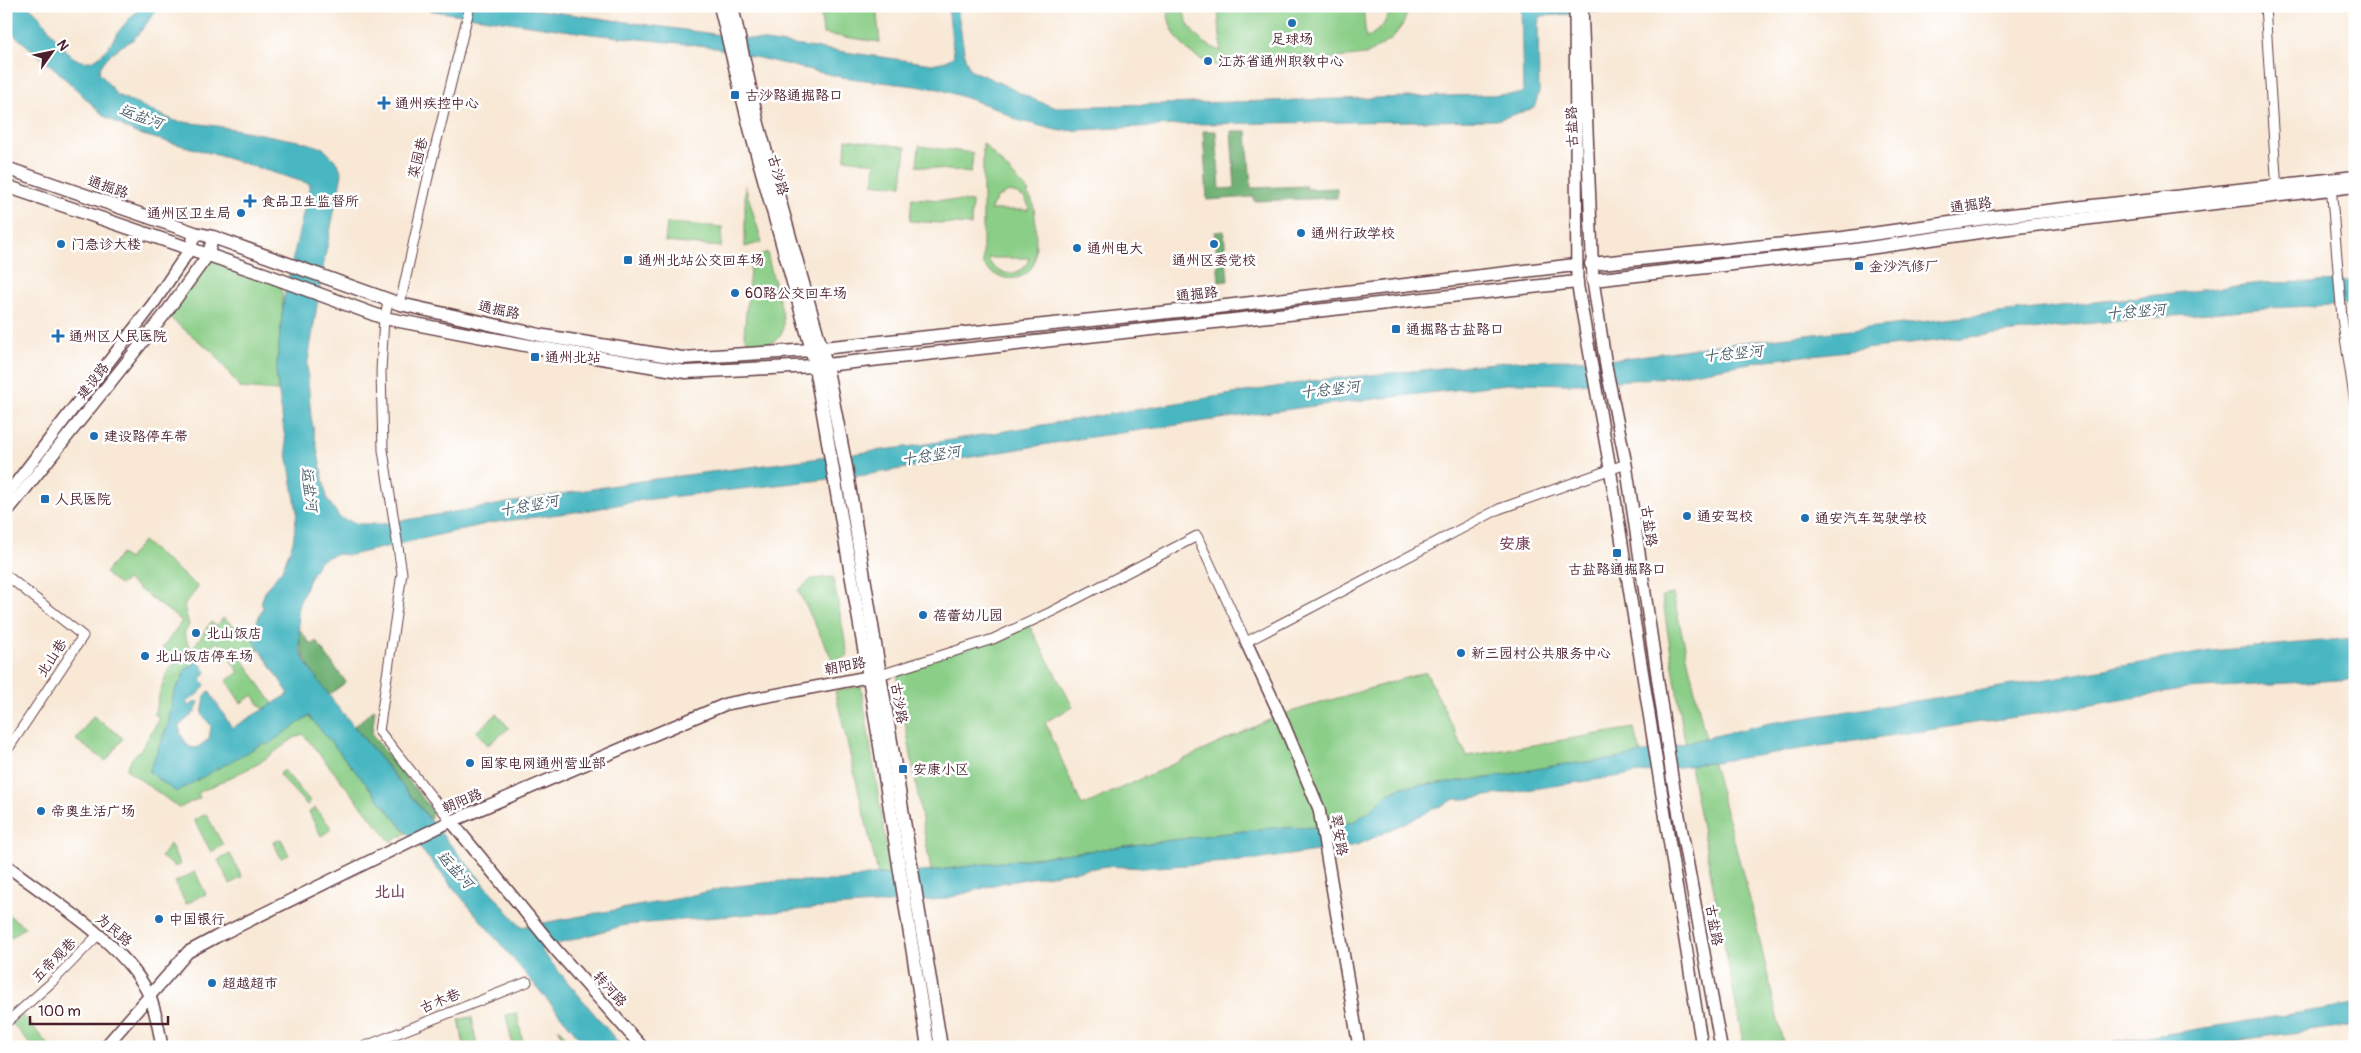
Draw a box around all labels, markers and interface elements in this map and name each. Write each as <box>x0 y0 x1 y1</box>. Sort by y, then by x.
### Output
marker: 足球场 <box>1286 17 1298 29</box>
north arrow <box>28 28 78 78</box>
place label: 足球场 <box>1271 31 1313 48</box>
text: N <box>53 37 72 54</box>
place label: 江苏省通州职教中心 <box>1218 53 1344 70</box>
marker: 江苏省通州职教中心 <box>1202 55 1214 67</box>
place label: 古沙路通掘路口 <box>745 87 843 104</box>
marker: 古沙路通掘路口 <box>729 89 741 101</box>
place label: 通州疾控中心 <box>395 95 479 112</box>
marker: 通州疾控中心 <box>377 96 391 110</box>
water label: 运盐河 <box>117 100 168 135</box>
street label: 古盐路 <box>1563 106 1581 148</box>
street label: 菜园巷 <box>405 135 432 180</box>
street label: 古沙路 <box>764 152 792 198</box>
street label: 通掘路 <box>85 172 131 202</box>
place label: 食品卫生监督所 <box>261 193 359 210</box>
marker: 食品卫生监督所 <box>243 194 257 208</box>
street label: 通掘路 <box>1949 194 1993 216</box>
place label: 通州区卫生局 <box>147 205 231 222</box>
marker: 通州区卫生局 <box>235 207 247 219</box>
place label: 通州行政学校 <box>1311 225 1395 242</box>
marker: 通州行政学校 <box>1295 227 1307 239</box>
place label: 门急诊大楼 <box>71 236 141 253</box>
marker: 门急诊大楼 <box>55 238 67 250</box>
marker: 通州区委党校 <box>1208 238 1220 250</box>
place label: 通州电大 <box>1087 240 1143 257</box>
marker: 通州电大 <box>1071 242 1083 254</box>
place label: 通州北站公交回车场 <box>638 252 764 269</box>
place label: 通州区委党校 <box>1172 252 1256 269</box>
marker: 通州北站公交回车场 <box>622 254 634 266</box>
place label: 金沙汽修厂 <box>1869 258 1939 275</box>
marker: 金沙汽修厂 <box>1853 260 1865 272</box>
street label: 通掘路 <box>1175 283 1219 305</box>
place label: 60路公交回车场 <box>745 285 847 302</box>
marker: 60路公交回车场 <box>729 287 741 299</box>
street label: 通掘路 <box>477 297 521 323</box>
water label: 十总竖河 <box>2105 300 2170 324</box>
place label: 通掘路古盐路口 <box>1406 321 1504 338</box>
marker: 通掘路古盐路口 <box>1390 323 1402 335</box>
place label: 通州区人民医院 <box>69 328 167 345</box>
marker: 通州区人民医院 <box>51 329 65 343</box>
water label: 十总竖河 <box>1702 341 1767 367</box>
place label: 通州北站 <box>545 349 601 366</box>
marker: 通州北站 <box>529 351 541 363</box>
street label: 建设路 <box>73 359 113 403</box>
water label: 十总竖河 <box>1299 377 1364 403</box>
place label: 建设路停车带 <box>104 428 188 445</box>
marker: 建设路停车带 <box>88 430 100 442</box>
water label: 十总竖河 <box>900 441 965 470</box>
water label: 运盐河 <box>297 466 322 515</box>
place label: 人民医院 <box>55 491 111 508</box>
water label: 十总竖河 <box>498 491 563 521</box>
marker: 人民医院 <box>39 493 51 505</box>
street label: 古盐路 <box>1638 504 1660 548</box>
place label: 通安驾校 <box>1697 508 1753 525</box>
marker: 通安驾校 <box>1681 510 1693 522</box>
place label: 通安汽车驾驶学校 <box>1815 510 1927 527</box>
marker: 通安汽车驾驶学校 <box>1799 512 1811 524</box>
district label: 安康 <box>1499 534 1531 554</box>
marker: 古盐路通掘路口 <box>1611 547 1623 559</box>
place label: 古盐路通掘路口 <box>1568 561 1666 578</box>
place label: 蓓蕾幼儿园 <box>933 607 1003 624</box>
marker: 蓓蕾幼儿园 <box>917 609 929 621</box>
place label: 北山饭店 <box>206 625 262 642</box>
marker: 北山饭店 <box>190 627 202 639</box>
street label: 北山巷 <box>33 635 71 680</box>
place label: 新三园村公共服务中心 <box>1471 645 1611 662</box>
marker: 新三园村公共服务中心 <box>1455 647 1467 659</box>
place label: 北山饭店停车场 <box>155 648 253 665</box>
marker: 北山饭店停车场 <box>139 650 151 662</box>
street label: 朝阳路 <box>823 654 867 678</box>
street label: 古沙路 <box>887 681 911 725</box>
place label: 国家电网通州营业部 <box>480 755 606 772</box>
marker: 国家电网通州营业部 <box>464 757 476 769</box>
place label: 安康小区 <box>913 761 969 778</box>
marker: 安康小区 <box>897 763 909 775</box>
street label: 朝阳路 <box>439 785 485 817</box>
place label: 帝奥生活广场 <box>51 803 135 820</box>
marker: 帝奥生活广场 <box>35 805 47 817</box>
street label: 翠安路 <box>1327 813 1351 857</box>
water label: 运盐河 <box>433 847 479 895</box>
district label: 北山 <box>374 882 406 902</box>
street label: 古盐路 <box>1702 903 1726 947</box>
street label: 为民路 <box>92 910 136 950</box>
place label: 中国银行 <box>169 911 225 928</box>
marker: 中国银行 <box>153 913 165 925</box>
street label: 五帝观巷 <box>28 933 81 986</box>
street label: 转河路 <box>590 968 630 1010</box>
place label: 超越超市 <box>222 975 278 992</box>
marker: 超越超市 <box>206 977 218 989</box>
street label: 古木巷 <box>417 985 464 1017</box>
scale bar <box>30 993 168 1025</box>
text: 100 m <box>38 1002 81 1021</box>

